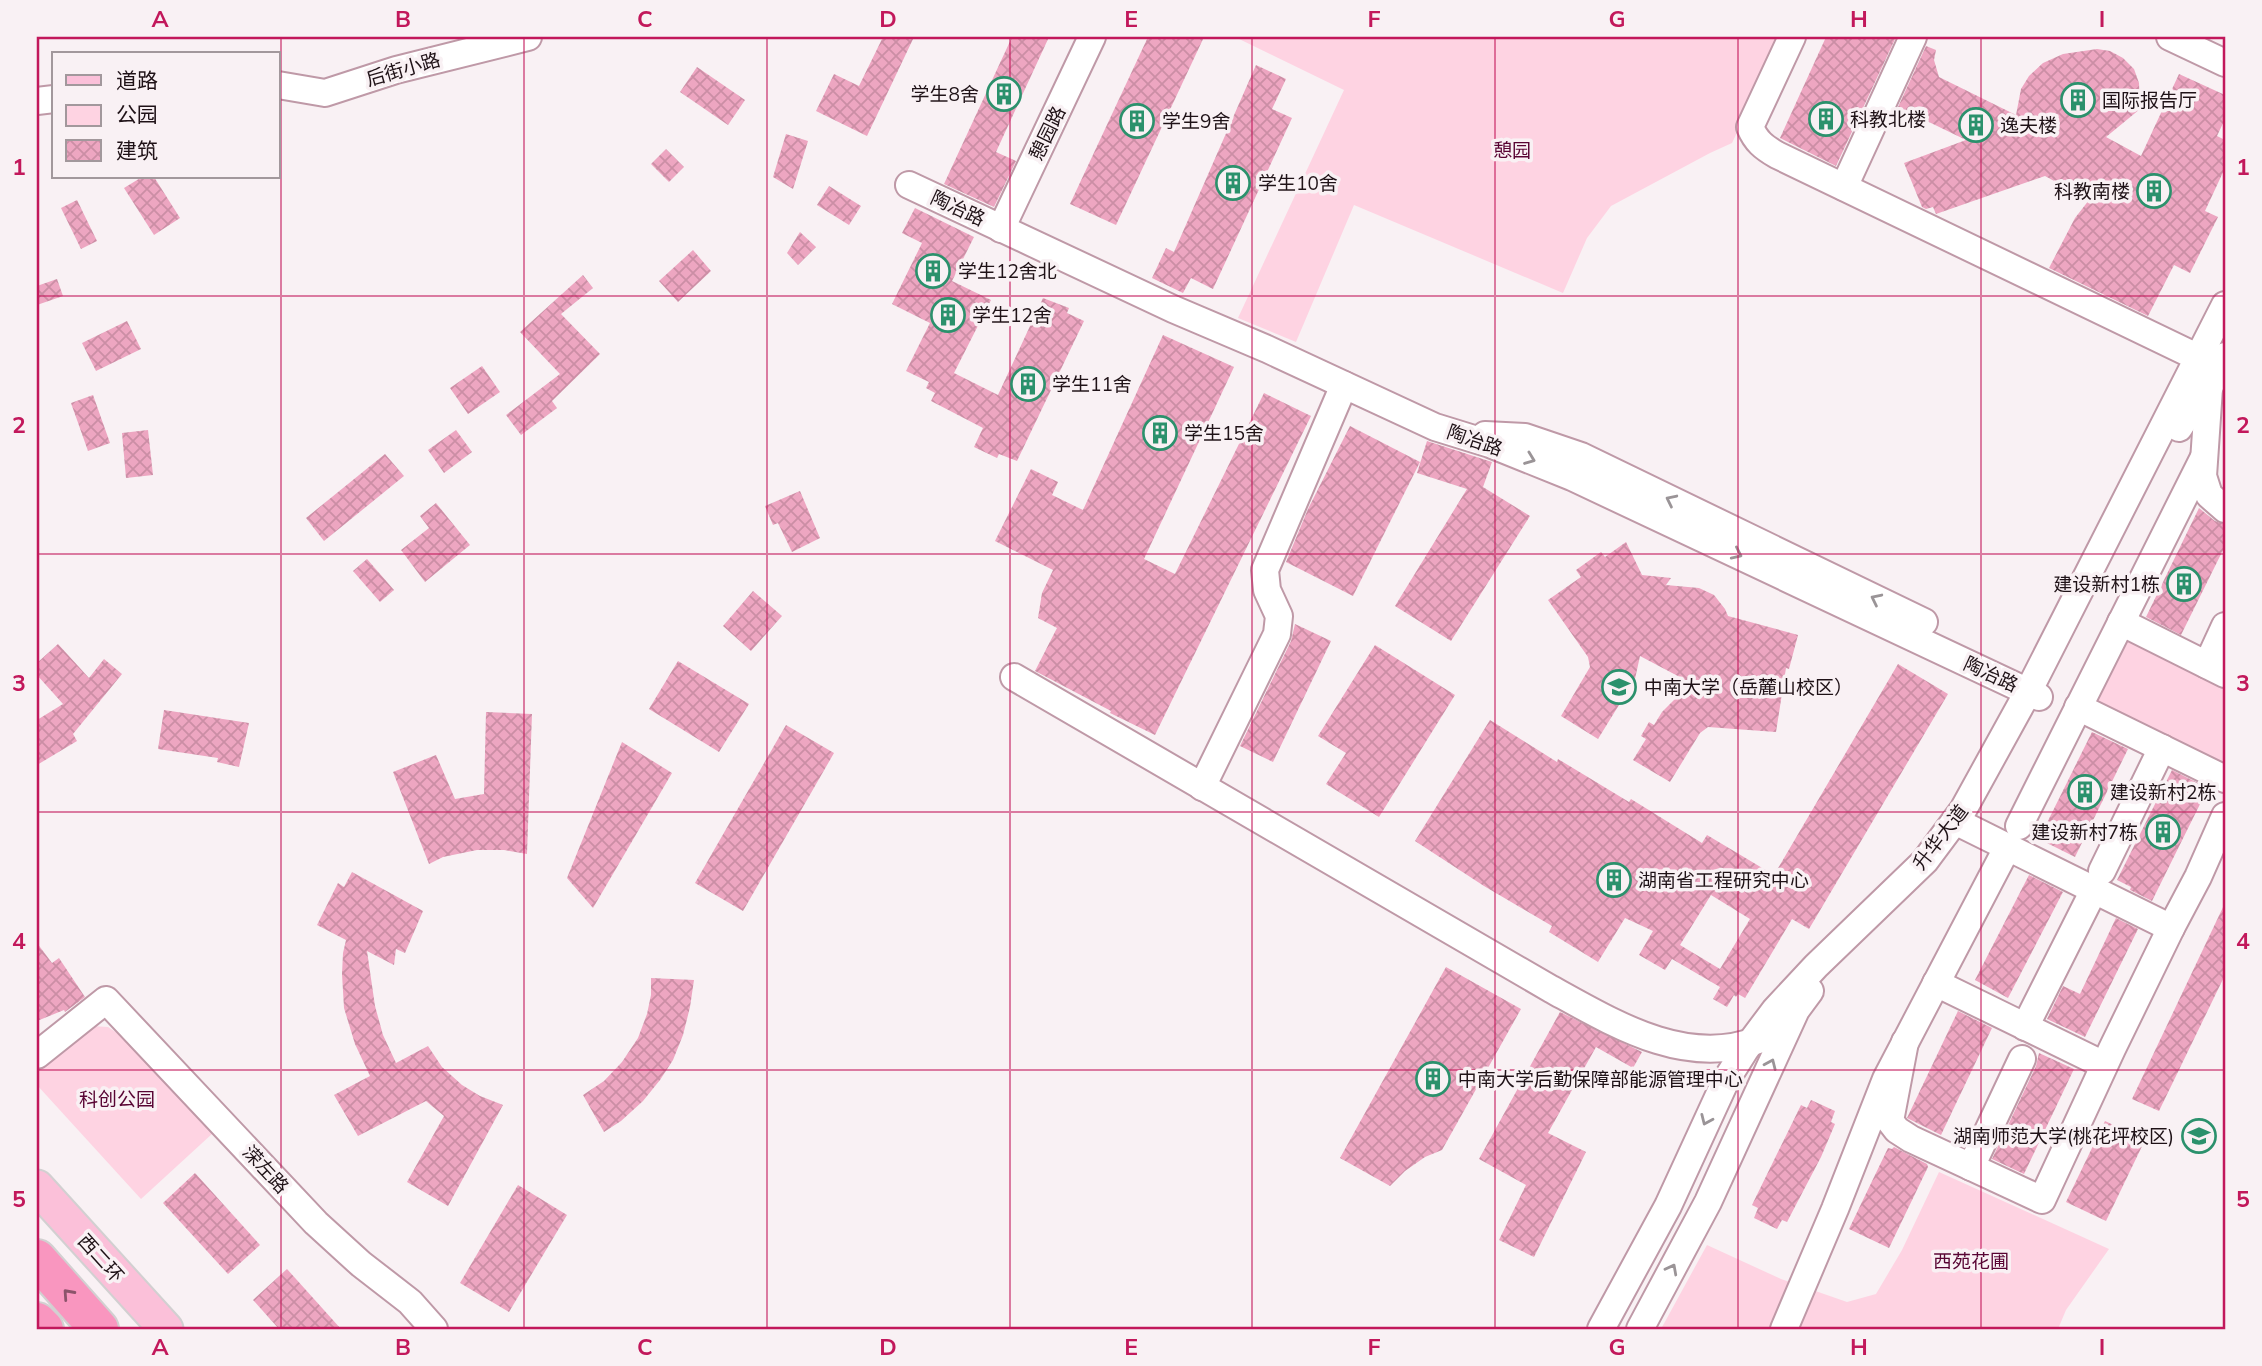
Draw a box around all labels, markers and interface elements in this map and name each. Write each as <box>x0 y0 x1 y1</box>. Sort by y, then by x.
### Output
text: A <box>151 4 169 33</box>
text: B <box>395 4 411 33</box>
text: C <box>637 4 653 33</box>
text: D <box>879 4 897 33</box>
text: E <box>1124 4 1138 33</box>
text: F <box>1367 4 1381 33</box>
text: G <box>1608 4 1626 33</box>
text: H <box>1850 4 1868 33</box>
text: I <box>2099 4 2105 33</box>
street label: 后街小路 <box>363 47 443 91</box>
legend <box>52 52 280 178</box>
text: 道路 <box>116 67 158 93</box>
building icon: 学生8舍 <box>985 75 1023 113</box>
building icon: 国际报告厅 <box>2059 81 2097 119</box>
place label: 学生8舍 <box>911 82 979 106</box>
place label: 国际报告厅 <box>2102 88 2197 112</box>
building icon: 科教北楼 <box>1807 100 1845 138</box>
text: 公园 <box>116 101 158 127</box>
street label: 憩园路 <box>1024 102 1070 164</box>
building icon: 学生9舍 <box>1118 102 1156 140</box>
building icon: 逸夫楼 <box>1957 106 1995 144</box>
place label: 科教北楼 <box>1850 107 1926 131</box>
place label: 学生9舍 <box>1162 109 1230 133</box>
place label: 逸夫楼 <box>2000 113 2057 137</box>
text: 建筑 <box>116 137 158 163</box>
park label: 憩园 <box>1493 138 1531 162</box>
text: 1 <box>12 152 26 181</box>
text: 1 <box>2236 152 2250 181</box>
building icon: 学生10舍 <box>1214 164 1252 202</box>
place label: 学生10舍 <box>1258 171 1338 195</box>
building icon: 科教南楼 <box>2135 172 2173 210</box>
place label: 科教南楼 <box>2054 179 2130 203</box>
street label: 陶冶路 <box>927 185 989 231</box>
building icon: 学生12舍北 <box>914 252 952 290</box>
place label: 学生12舍北 <box>958 259 1057 283</box>
building icon: 学生12舍 <box>929 296 967 334</box>
place label: 学生12舍 <box>972 303 1052 327</box>
building icon: 学生11舍 <box>1009 365 1047 403</box>
place label: 学生11舍 <box>1052 372 1132 396</box>
text: 2 <box>12 410 26 439</box>
text: 2 <box>2236 410 2250 439</box>
building icon: 学生15舍 <box>1141 414 1179 452</box>
street label: 陶冶路 <box>1444 419 1506 461</box>
place label: 学生15舍 <box>1184 421 1264 445</box>
one-way arrow <box>1524 451 1536 465</box>
one-way arrow <box>1666 494 1678 508</box>
one-way arrow <box>1730 546 1742 560</box>
building icon: 建设新村1栋 <box>2165 565 2203 603</box>
place label: 建设新村1栋 <box>2054 572 2160 596</box>
one-way arrow <box>1871 594 1883 608</box>
street label: 陶冶路 <box>1960 651 2022 697</box>
text: 3 <box>12 668 26 697</box>
school or university icon: 中南大学（岳麓山校区） <box>1600 668 1638 706</box>
text: 3 <box>2236 668 2250 697</box>
place label: 中南大学（岳麓山校区） <box>1644 675 1853 699</box>
building icon: 建设新村2栋 <box>2066 773 2104 811</box>
place label: 建设新村2栋 <box>2110 780 2216 804</box>
street label: 升华大道 <box>1907 800 1973 874</box>
building icon: 建设新村7栋 <box>2144 813 2182 851</box>
place label: 建设新村7栋 <box>2032 820 2138 844</box>
building icon: 湖南省工程研究中心 <box>1595 861 1633 899</box>
place label: 湖南省工程研究中心 <box>1638 868 1809 892</box>
text: 4 <box>12 926 26 955</box>
text: 4 <box>2236 926 2250 955</box>
one-way arrow <box>1763 1059 1777 1072</box>
building icon: 中南大学后勤保障部能源管理中心 <box>1414 1060 1452 1098</box>
place label: 中南大学后勤保障部能源管理中心 <box>1458 1067 1743 1091</box>
park label: 科创公园 <box>79 1087 155 1111</box>
one-way arrow <box>1700 1113 1714 1125</box>
school or university icon: 湖南师范大学(桃花坪校区) <box>2180 1117 2218 1155</box>
place label: 湖南师范大学(桃花坪校区) <box>1953 1124 2174 1148</box>
street label: 溁左路 <box>238 1140 294 1198</box>
text: 5 <box>12 1184 26 1213</box>
text: 5 <box>2236 1184 2250 1213</box>
street label: 西二环 <box>73 1229 129 1287</box>
park label: 西苑花圃 <box>1933 1249 2009 1273</box>
one-way arrow <box>1664 1264 1677 1276</box>
one-way arrow <box>64 1289 76 1302</box>
text: A <box>151 1332 169 1361</box>
text: B <box>395 1332 411 1361</box>
text: C <box>637 1332 653 1361</box>
text: D <box>879 1332 897 1361</box>
text: E <box>1124 1332 1138 1361</box>
text: F <box>1367 1332 1381 1361</box>
text: G <box>1608 1332 1626 1361</box>
text: H <box>1850 1332 1868 1361</box>
text: I <box>2099 1332 2105 1361</box>

